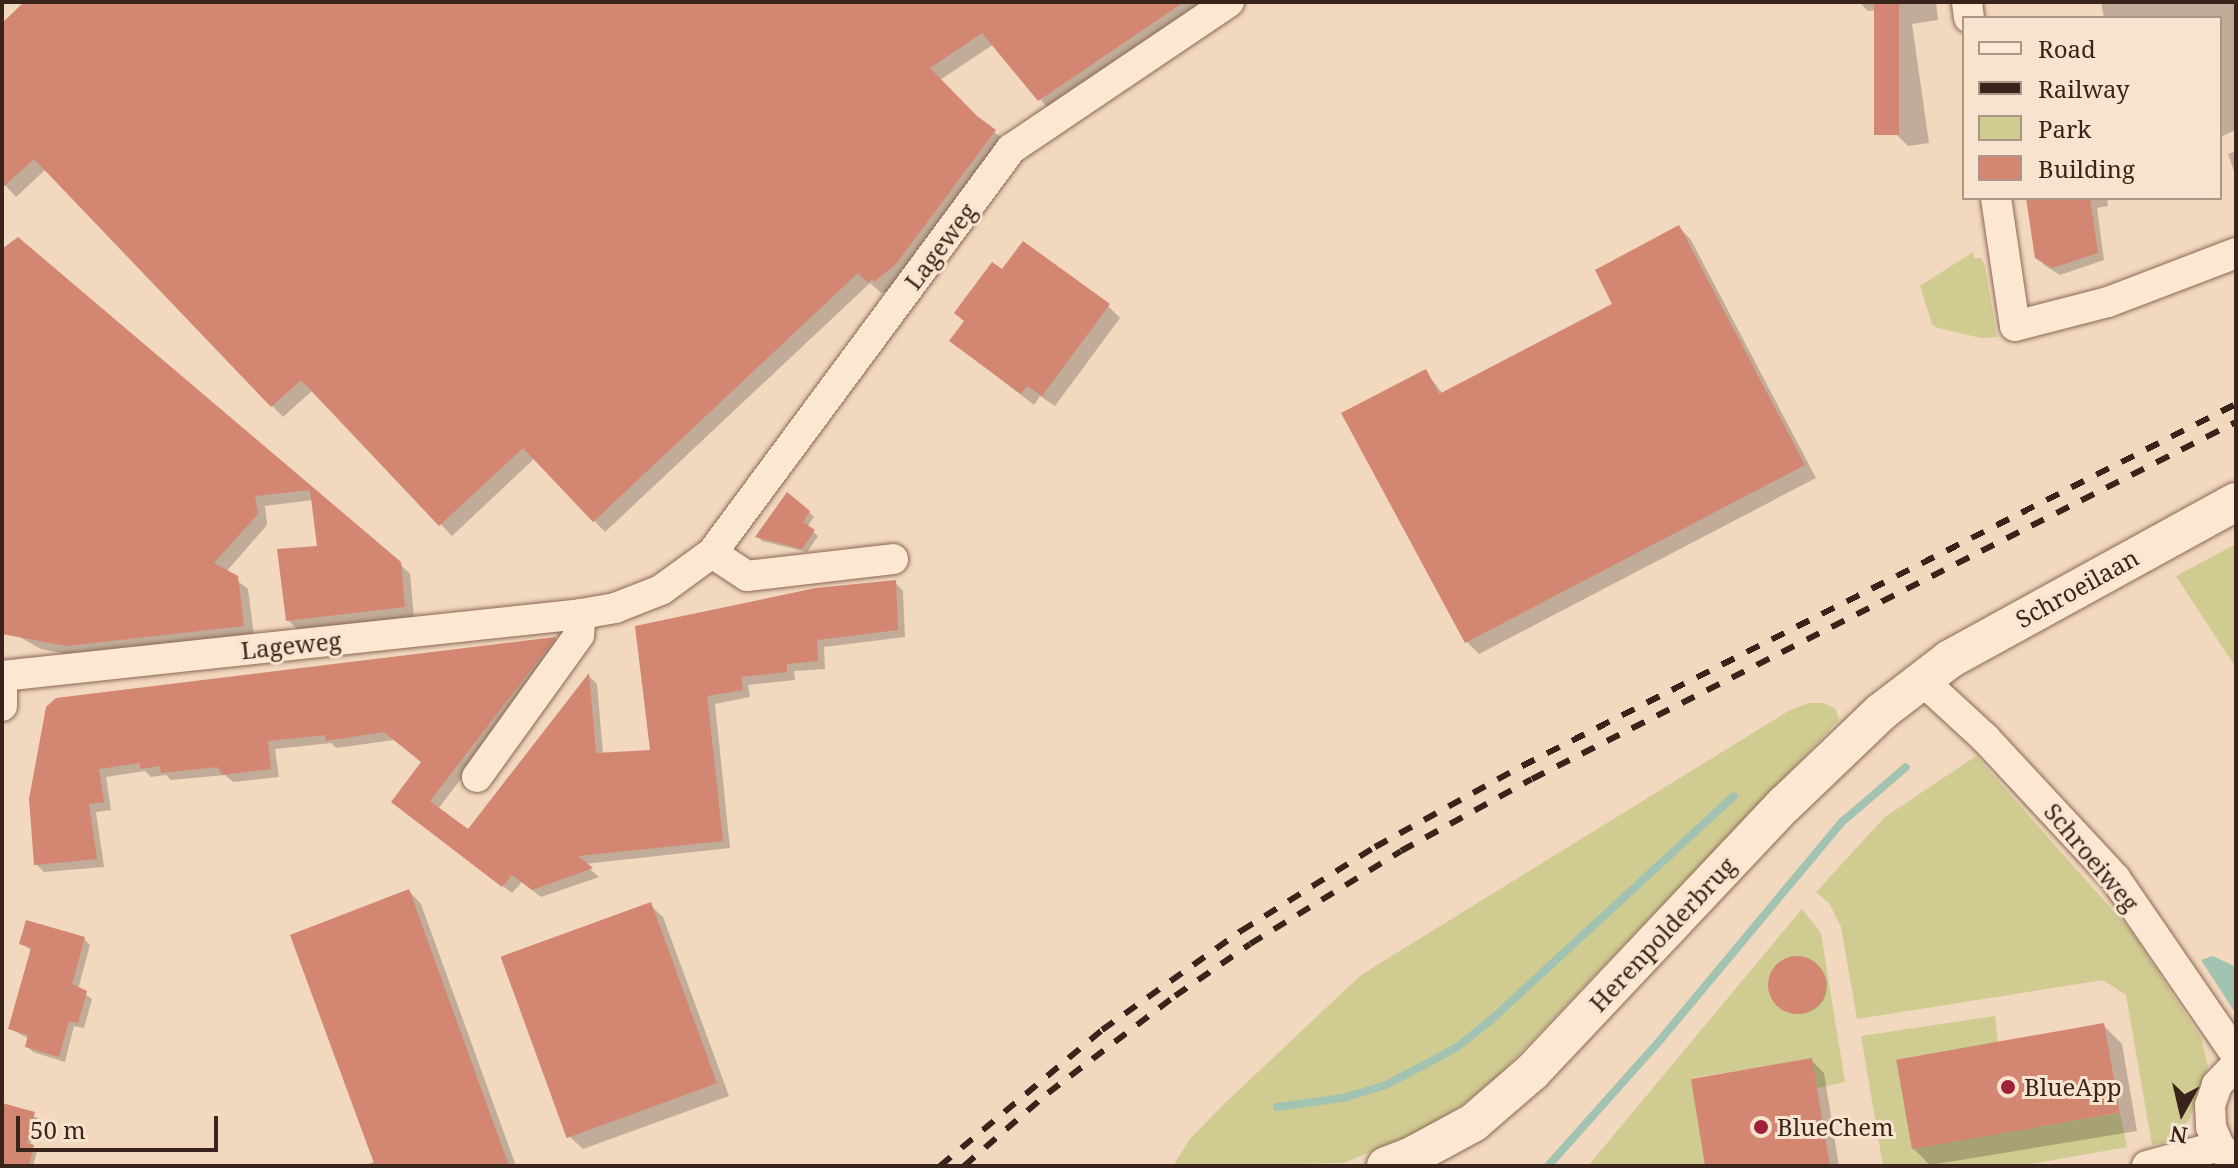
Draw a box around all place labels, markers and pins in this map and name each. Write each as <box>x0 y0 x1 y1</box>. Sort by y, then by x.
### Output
place label: BlueApp <box>2024 1073 2122 1101</box>
marker: BlueApp <box>1999 1078 2017 1096</box>
place label: BlueChem <box>1777 1113 1894 1141</box>
marker: BlueChem <box>1752 1118 1770 1136</box>

